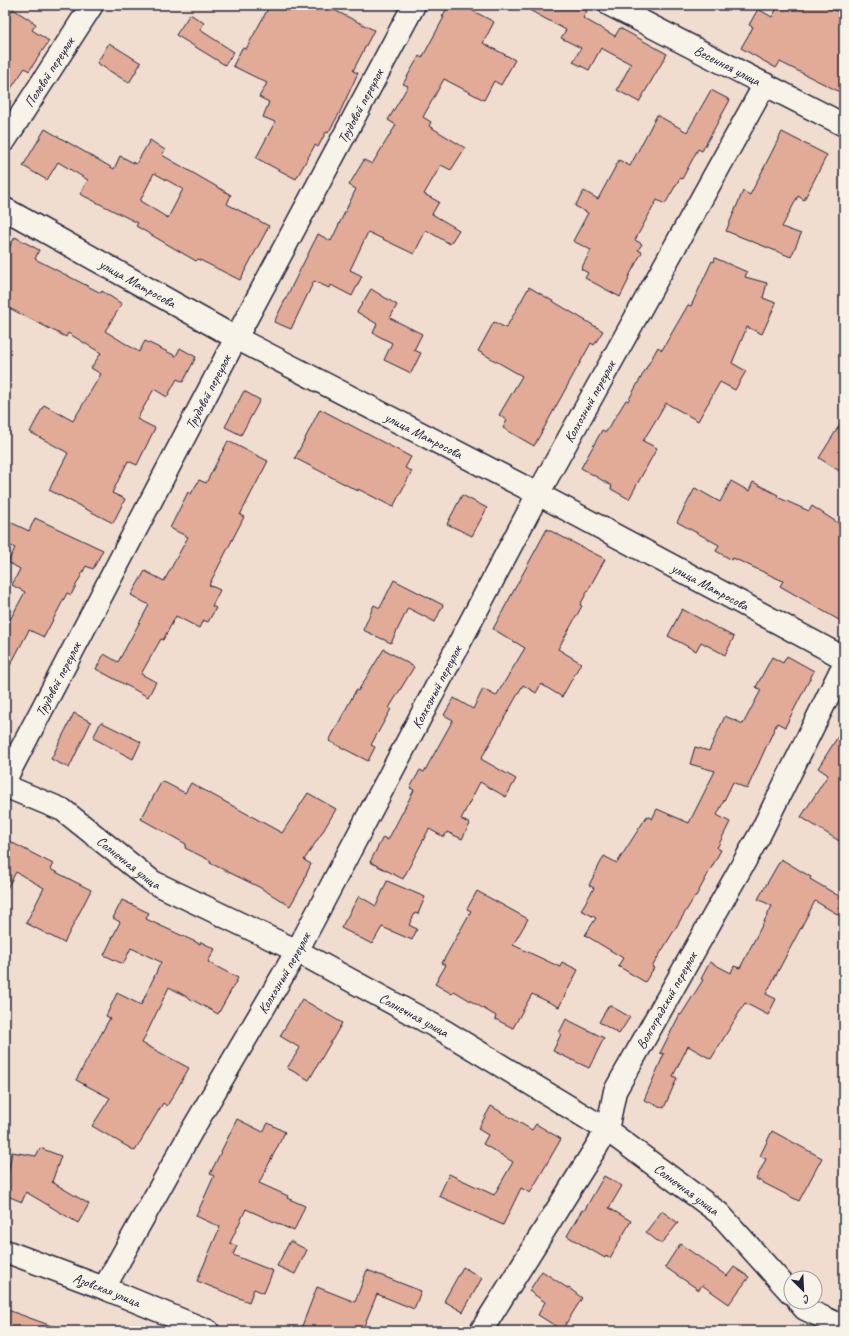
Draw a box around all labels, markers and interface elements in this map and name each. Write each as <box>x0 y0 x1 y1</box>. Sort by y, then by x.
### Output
street label: Полевой переулок <box>20 32 79 110</box>
street label: Весенняя улица <box>691 41 764 90</box>
street label: Трудовой переулок <box>333 64 388 146</box>
street label: улица Матросова <box>96 254 180 312</box>
street label: Трудовой переулок <box>181 350 235 432</box>
street label: Колхозный переулок <box>560 356 620 445</box>
street label: улица Матросова <box>381 408 466 462</box>
street label: улица Матросова <box>668 558 753 614</box>
street label: Трудовой переулок <box>31 637 85 719</box>
street label: Колхозный переулок <box>408 641 466 731</box>
street label: Солнечная улица <box>94 832 164 893</box>
street label: Колхозный переулок <box>254 928 315 1016</box>
street label: Волгоградский переулок <box>632 947 701 1052</box>
street label: Солнечная улица <box>376 989 453 1041</box>
street label: Солнечная улица <box>651 1159 723 1219</box>
street label: Азовская улица <box>71 1269 144 1311</box>
north arrow <box>783 1270 823 1310</box>
text: С <box>800 1292 812 1307</box>

